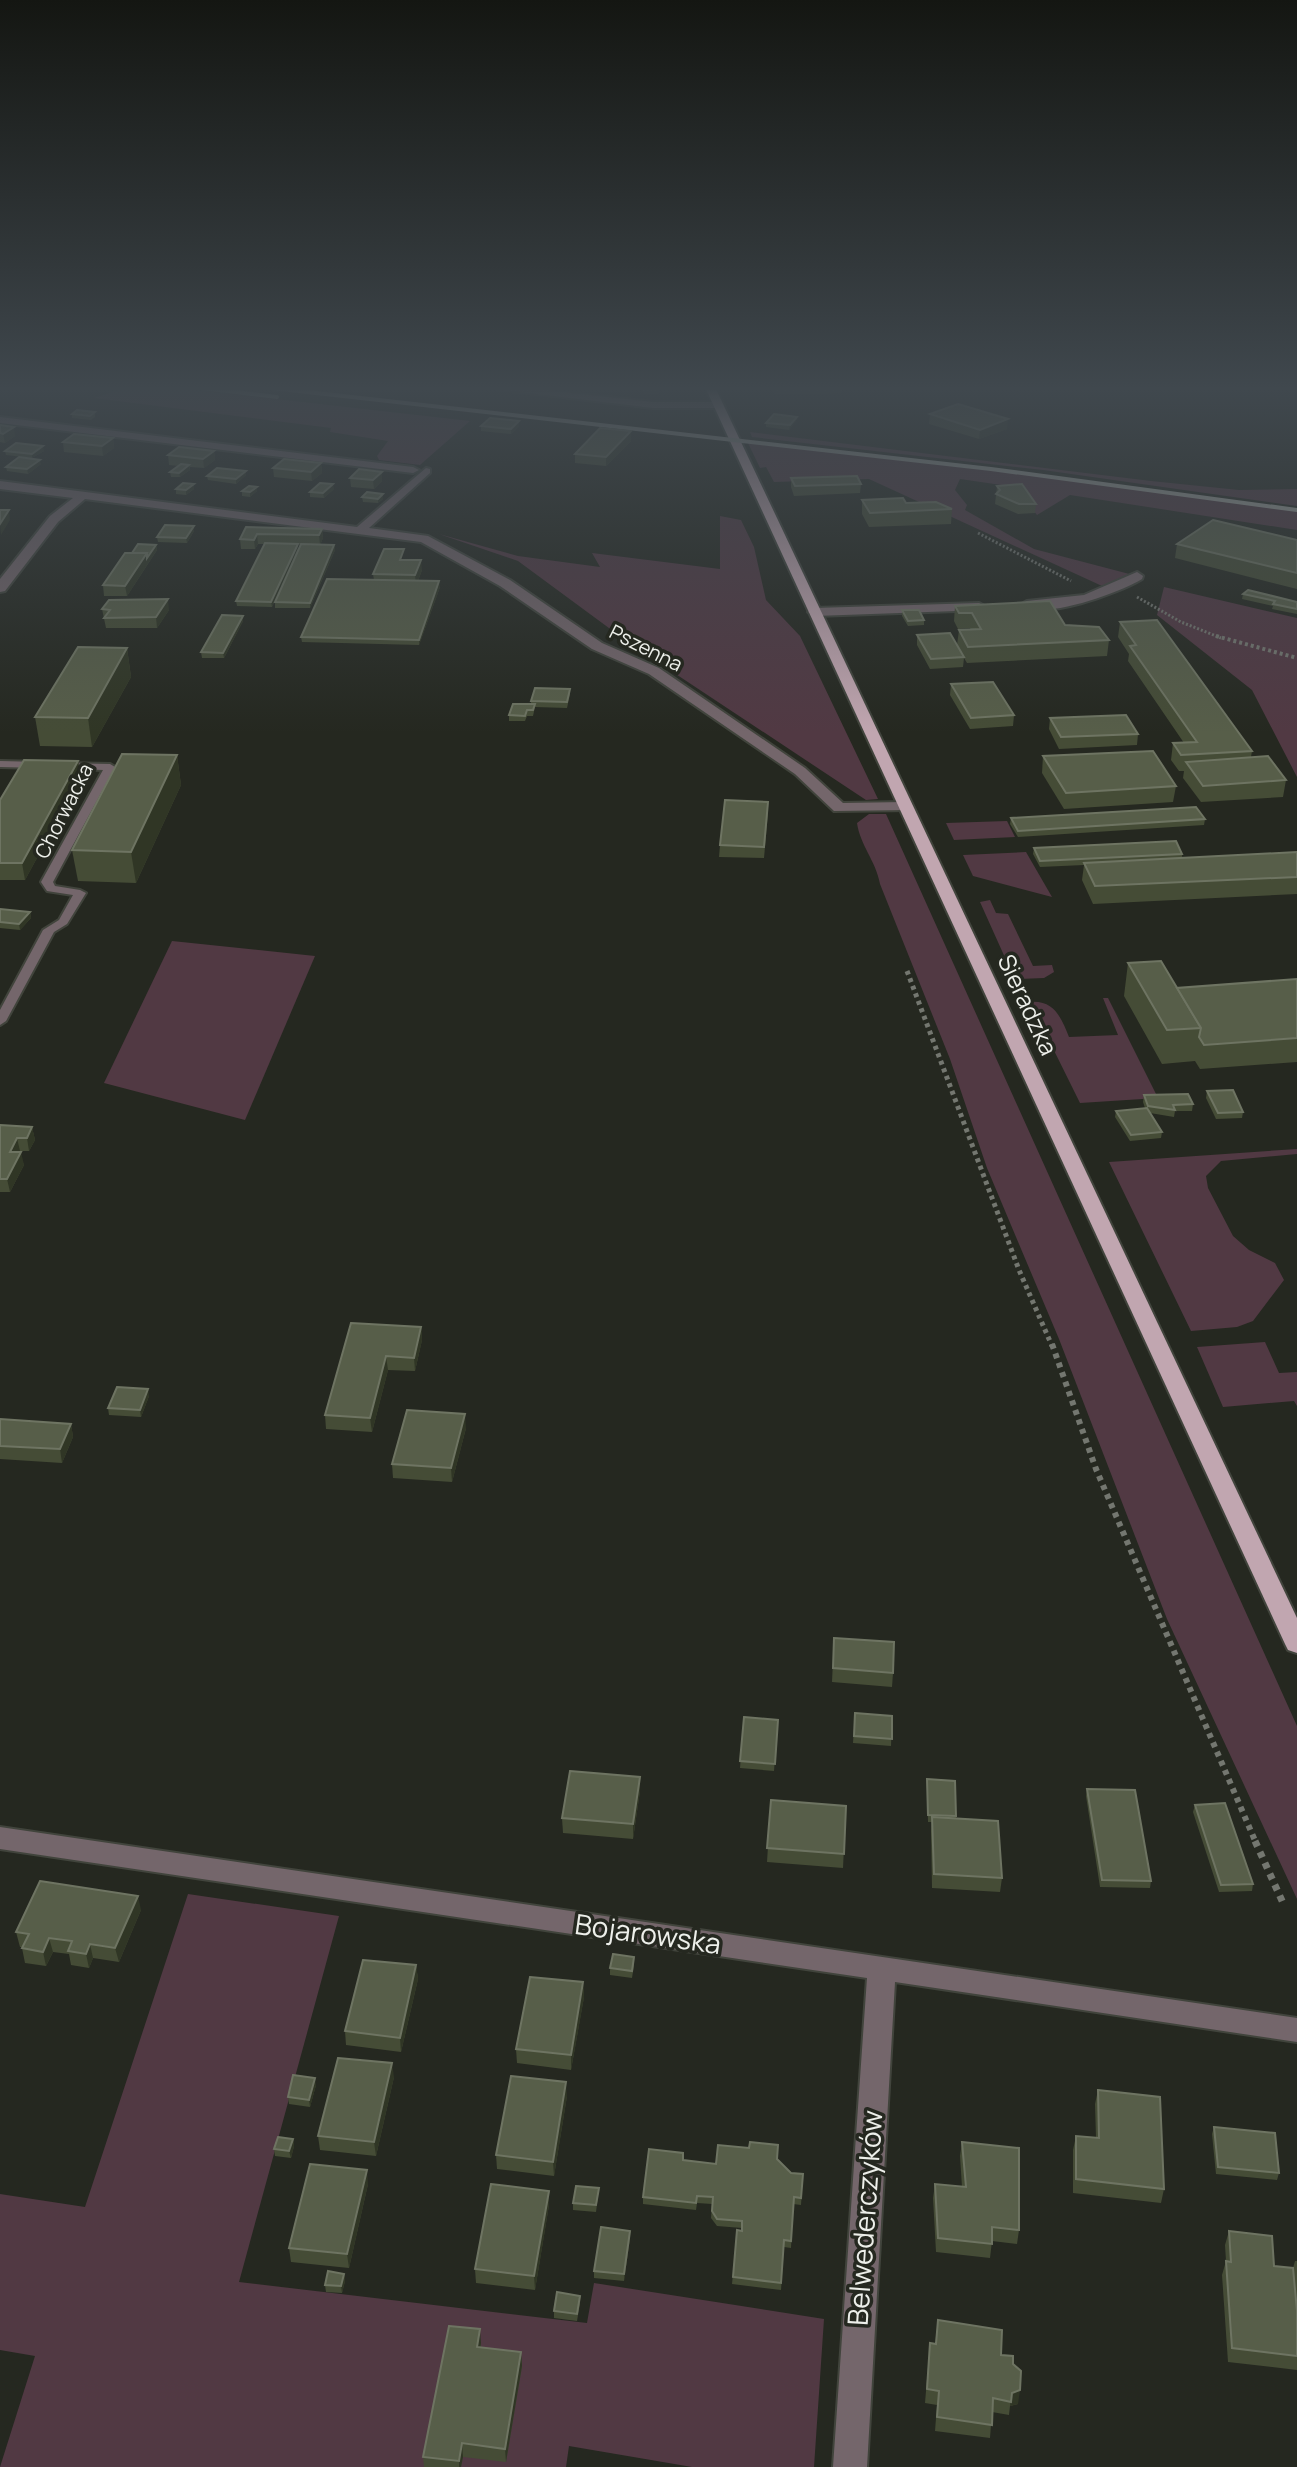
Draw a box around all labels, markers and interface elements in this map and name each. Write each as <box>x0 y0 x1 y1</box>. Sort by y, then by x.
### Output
street label: Pszenna <box>605 618 687 677</box>
street label: Chorwacka <box>28 759 99 863</box>
street label: Sieradzka <box>991 948 1066 1060</box>
street label: Bojarowska <box>573 1904 724 1962</box>
street label: Belwederczyków <box>838 2109 890 2327</box>

